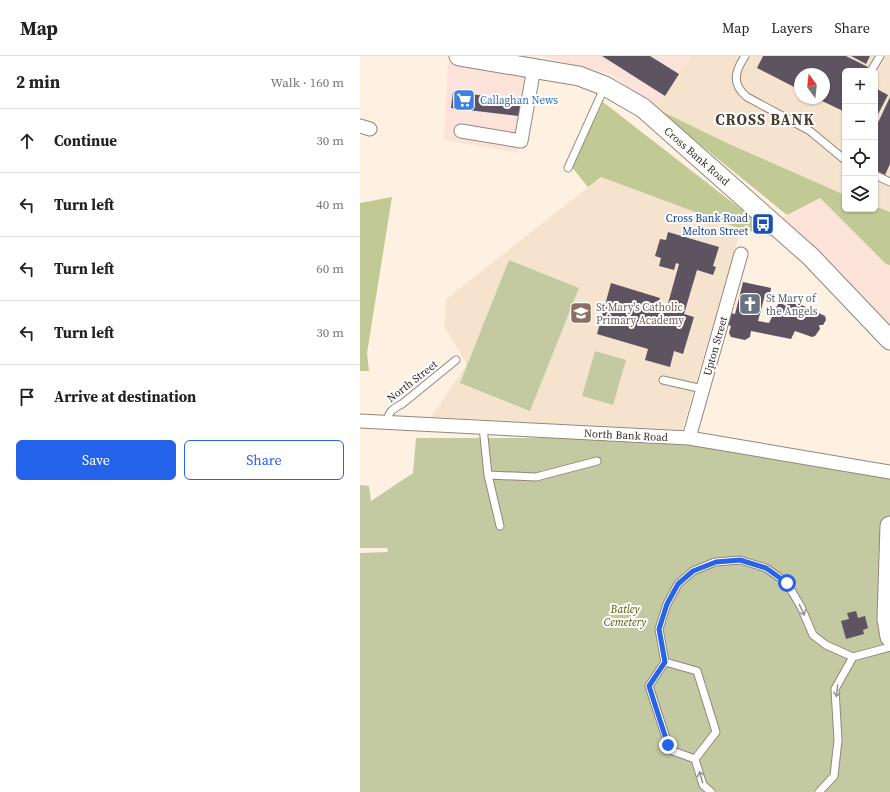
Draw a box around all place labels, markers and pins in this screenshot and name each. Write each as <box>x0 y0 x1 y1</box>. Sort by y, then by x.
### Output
supermarket icon: Callaghan News <box>451 87 477 113</box>
place label: Callaghan News <box>480 93 558 108</box>
place label: Cross Bank Road Melton Street <box>666 211 749 239</box>
bus stop icon: Cross Bank Road Melton Street <box>750 211 776 237</box>
church icon: St Mary of the Angels <box>737 291 763 317</box>
place label: St Mary of the Angels <box>766 291 818 319</box>
school or university icon: St Mary's Catholic Primary Academy <box>568 300 594 326</box>
place label: St Mary's Catholic Primary Academy <box>596 300 684 328</box>

